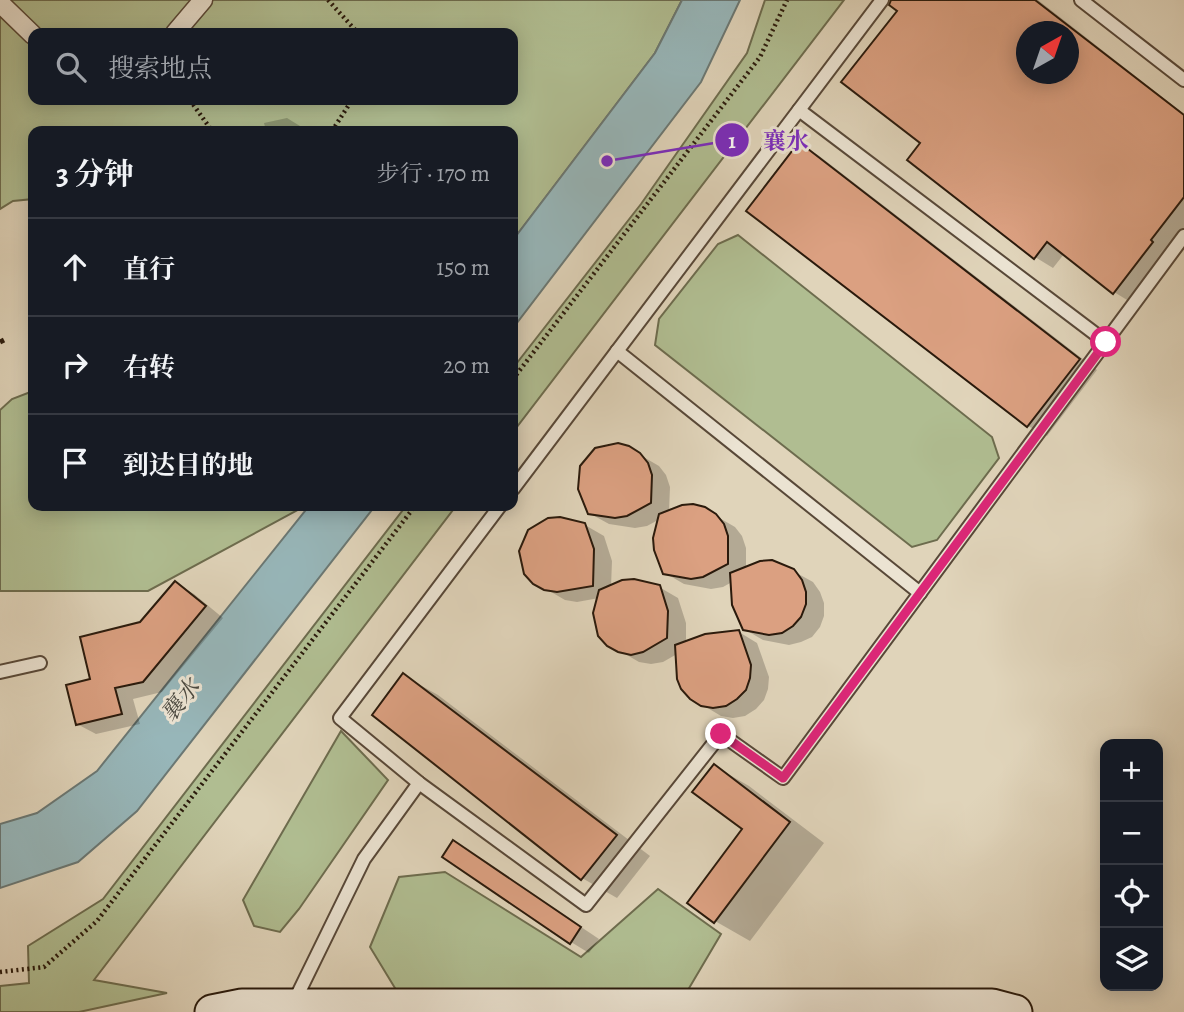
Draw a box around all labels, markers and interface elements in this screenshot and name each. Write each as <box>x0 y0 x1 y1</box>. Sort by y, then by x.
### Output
north arrow <box>1016 21 1079 84</box>
search box <box>28 28 518 105</box>
icon: search <box>52 48 90 86</box>
text: 搜索地点 <box>108 51 212 86</box>
callout: 襄水 <box>714 118 823 162</box>
text: 襄水 <box>763 126 809 157</box>
text: 1 <box>728 127 736 155</box>
text: 3 分钟 <box>56 154 134 194</box>
text: 步行 · 170 m <box>377 158 490 189</box>
icon: ahead <box>56 248 94 286</box>
text: 直行 <box>123 252 175 287</box>
text: 150 m <box>436 252 490 283</box>
route start <box>1090 326 1121 357</box>
icon: right <box>56 346 94 384</box>
text: 右转 <box>123 350 175 385</box>
text: 20 m <box>443 350 490 381</box>
icon: arrive <box>56 444 94 482</box>
text: 到达目的地 <box>123 448 253 483</box>
water label: 襄水 <box>154 671 208 728</box>
route end <box>705 718 736 749</box>
map controls <box>1100 739 1163 991</box>
button: + <box>1100 739 1163 802</box>
button: − <box>1100 802 1163 865</box>
button: locate <box>1100 865 1163 928</box>
button: layers <box>1100 928 1163 991</box>

